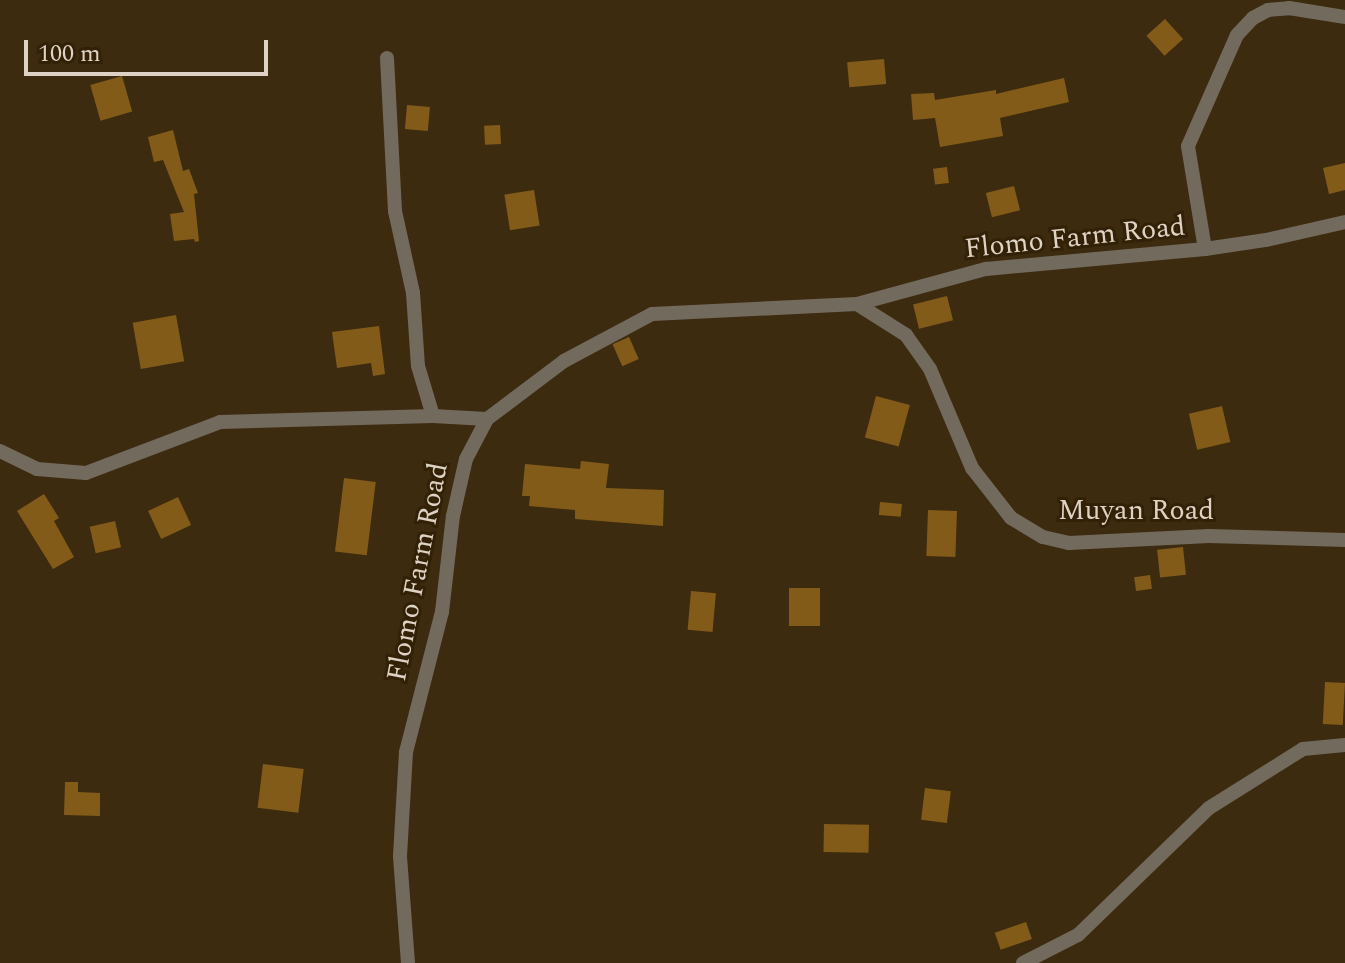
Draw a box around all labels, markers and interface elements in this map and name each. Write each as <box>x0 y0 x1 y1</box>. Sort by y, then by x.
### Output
scale bar <box>28 24 272 74</box>
text: 100 m <box>38 36 101 72</box>
street label: Flomo Farm Road <box>963 210 1187 266</box>
street label: Flomo Farm Road <box>380 460 456 684</box>
street label: Muyan Road <box>1058 494 1214 528</box>

